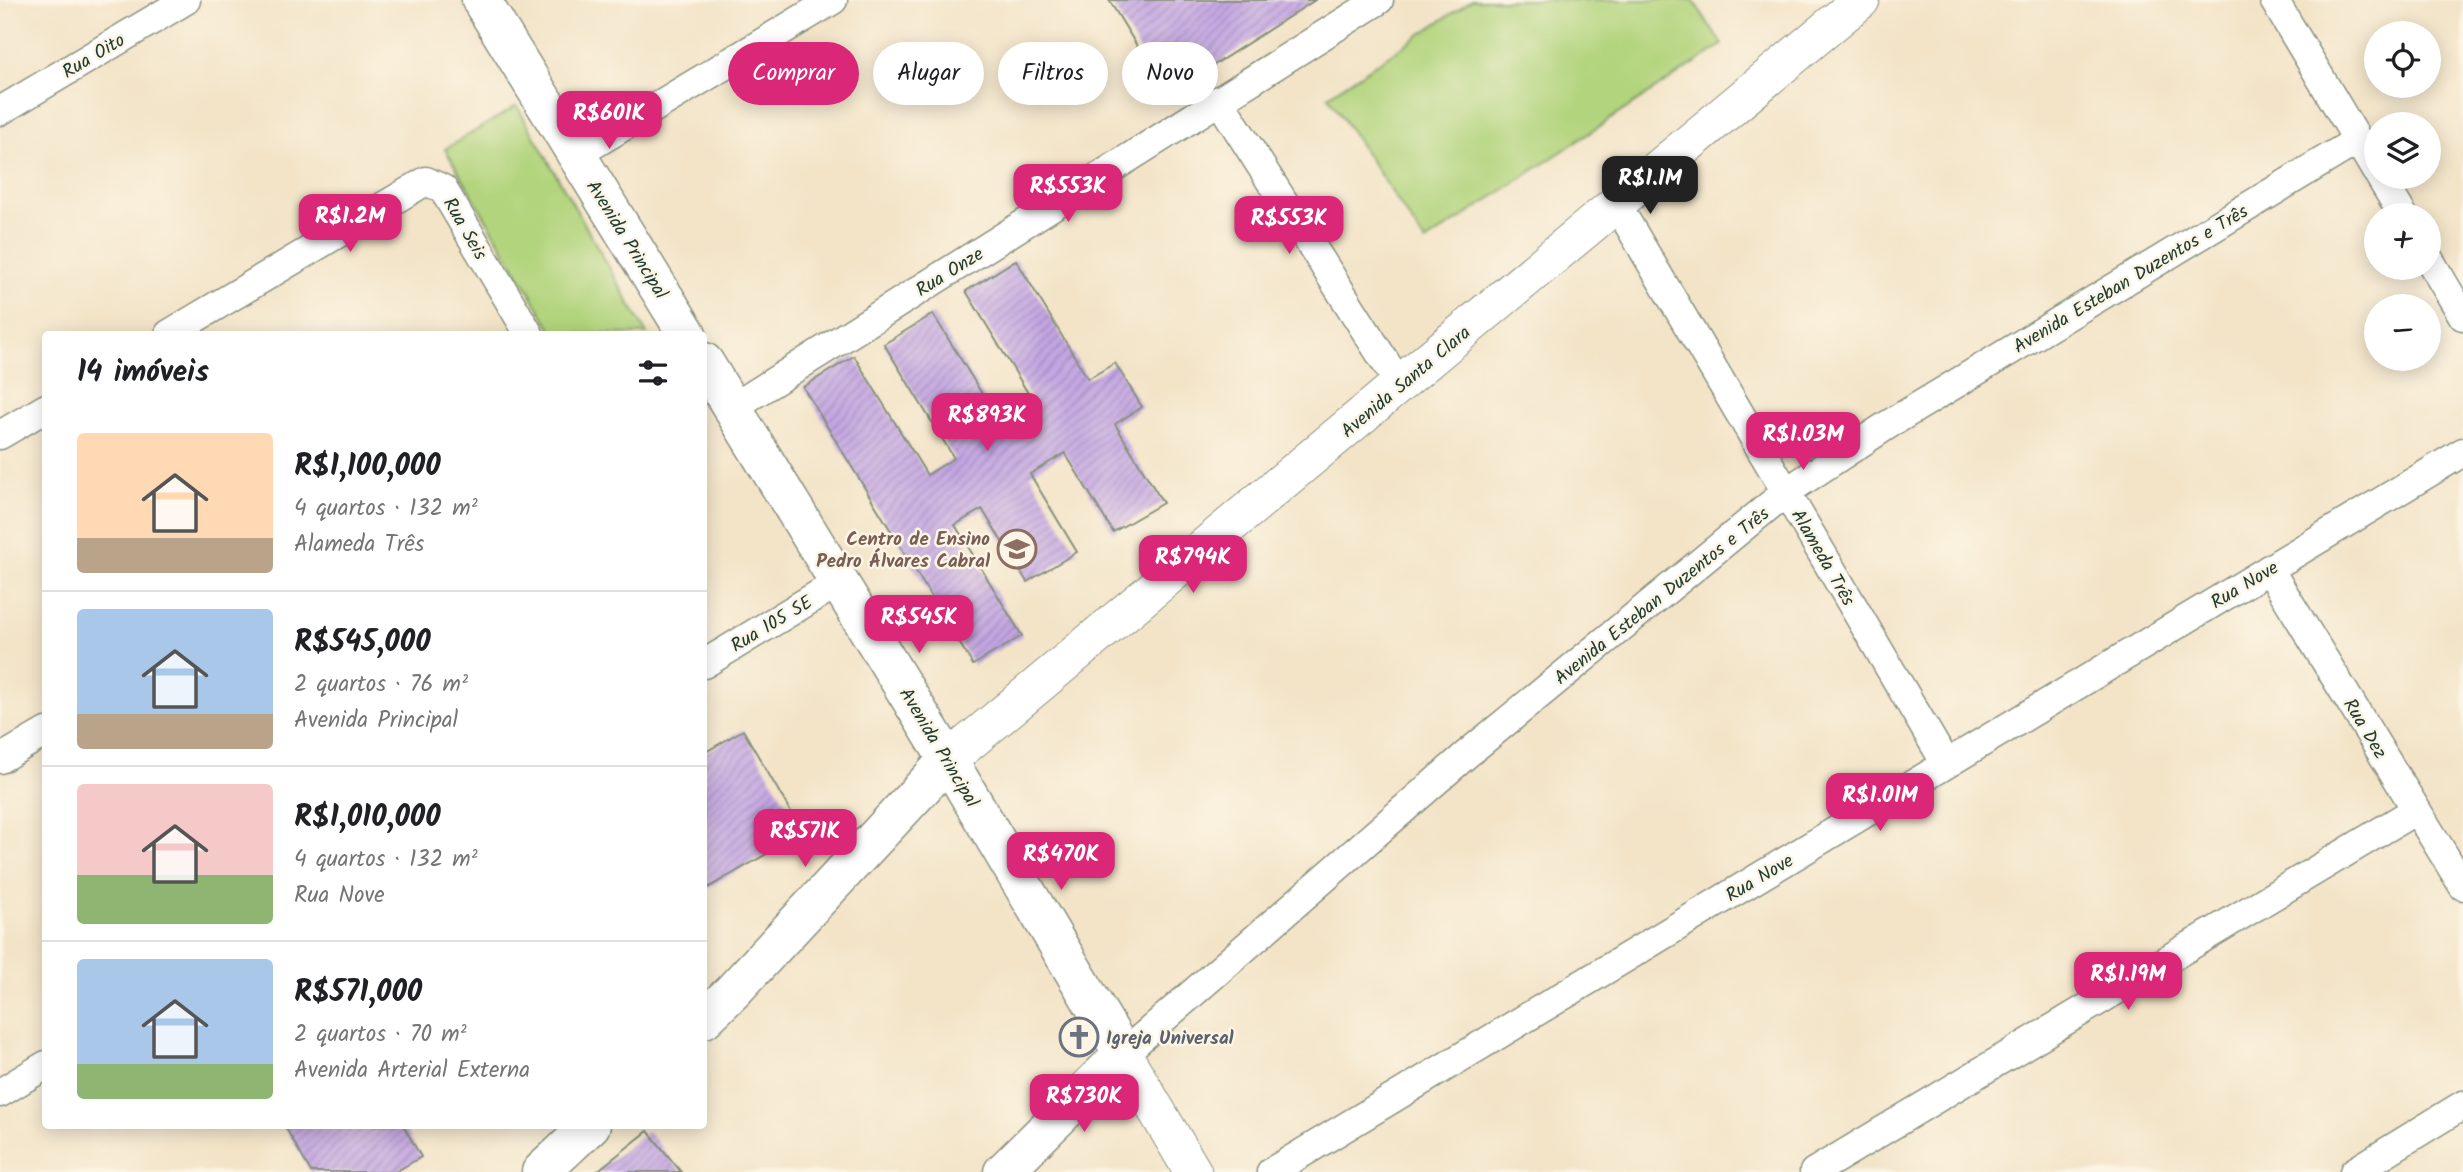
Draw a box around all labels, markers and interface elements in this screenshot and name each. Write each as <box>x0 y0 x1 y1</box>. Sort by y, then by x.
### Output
map controls <box>2364 21 2441 371</box>
button: locate <box>2364 21 2441 98</box>
street label: Rua Oito <box>57 26 131 87</box>
chip: Comprar <box>728 42 859 105</box>
chip: Alugar <box>873 42 984 105</box>
chip: Filtros <box>998 42 1108 105</box>
chip: Novo <box>1122 42 1218 105</box>
pin: R$601K <box>552 92 666 151</box>
text: R$601K <box>573 96 645 132</box>
button: layers <box>2364 112 2441 189</box>
pin: R$1.1M <box>1593 156 1707 216</box>
text: R$1.1M <box>1618 161 1682 197</box>
pin: R$553K <box>1011 164 1125 224</box>
text: R$553K <box>1029 169 1107 205</box>
street label: Avenida Principal <box>578 175 675 306</box>
street label: Rua Seis <box>434 192 494 266</box>
pin: R$1.2M <box>293 194 407 254</box>
pin: R$553K <box>1232 196 1346 256</box>
street label: Avenida Esteban Duzentos e Três <box>2008 197 2254 362</box>
text: R$1.2M <box>315 199 385 235</box>
text: R$553K <box>1250 201 1328 237</box>
button: + <box>2364 203 2441 280</box>
street label: Rua Onze <box>910 240 990 305</box>
button: − <box>2364 294 2441 371</box>
street label: Avenida Santa Clara <box>1335 319 1478 446</box>
text: 14 imóveis <box>77 349 209 397</box>
icon: filters <box>634 354 672 392</box>
pin: R$893K <box>930 393 1044 453</box>
text: R$893K <box>947 398 1027 434</box>
pin: R$1.03M <box>1738 412 1868 472</box>
text: R$1.03M <box>1762 417 1844 453</box>
text: R$1,100,000 <box>294 443 441 491</box>
icon: home <box>133 461 217 545</box>
text: 4 quartos · 132 m² <box>294 491 478 527</box>
street label: Avenida Esteban Duzentos e Três <box>1548 500 1776 693</box>
street label: Alameda Três <box>1782 504 1862 612</box>
place label: Centro de Ensino Pedro Álvares Cabral <box>816 525 991 577</box>
text: Alameda Três <box>294 527 424 563</box>
school or university icon: Centro de Ensino Pedro Álvares Cabral <box>996 528 1038 570</box>
pin: R$794K <box>1136 536 1250 595</box>
text: R$794K <box>1155 540 1231 576</box>
street label: Rua Nove <box>2205 553 2285 618</box>
street label: Rua 105 SE <box>725 588 820 661</box>
pin: R$545K <box>862 596 976 655</box>
text: R$545K <box>880 600 958 636</box>
text: R$545,000 <box>294 619 431 667</box>
icon: home <box>133 637 217 721</box>
text: 2 quartos · 76 m² <box>294 667 468 703</box>
street label: Avenida Principal <box>890 682 986 814</box>
street label: Rua Dez <box>2334 693 2394 765</box>
text: Avenida Principal <box>294 703 458 739</box>
pin: R$1.01M <box>1815 774 1945 833</box>
text: R$1.01M <box>1842 778 1918 814</box>
text: R$1,010,000 <box>294 794 441 842</box>
pin: R$571K <box>748 810 862 869</box>
icon: home <box>133 812 217 896</box>
text: R$571K <box>770 814 840 850</box>
pin: R$470K <box>1004 832 1118 892</box>
text: R$470K <box>1023 837 1099 873</box>
text: 4 quartos · 132 m² <box>294 842 478 878</box>
street label: Rua Nove <box>1720 846 1800 911</box>
text: Rua Nove <box>294 878 385 914</box>
pin: R$1.19M <box>2063 953 2193 1012</box>
text: R$1.19M <box>2090 957 2166 993</box>
text: R$571,000 <box>294 969 422 1017</box>
icon: home <box>133 987 217 1071</box>
church icon: Igreja Universal <box>1058 1016 1100 1058</box>
text: 2 quartos · 70 m² <box>294 1017 467 1053</box>
place label: Igreja Universal <box>1106 1024 1235 1054</box>
text: Avenida Arterial Externa <box>294 1053 530 1089</box>
pin: R$730K <box>1027 1074 1141 1134</box>
text: R$730K <box>1046 1079 1122 1115</box>

